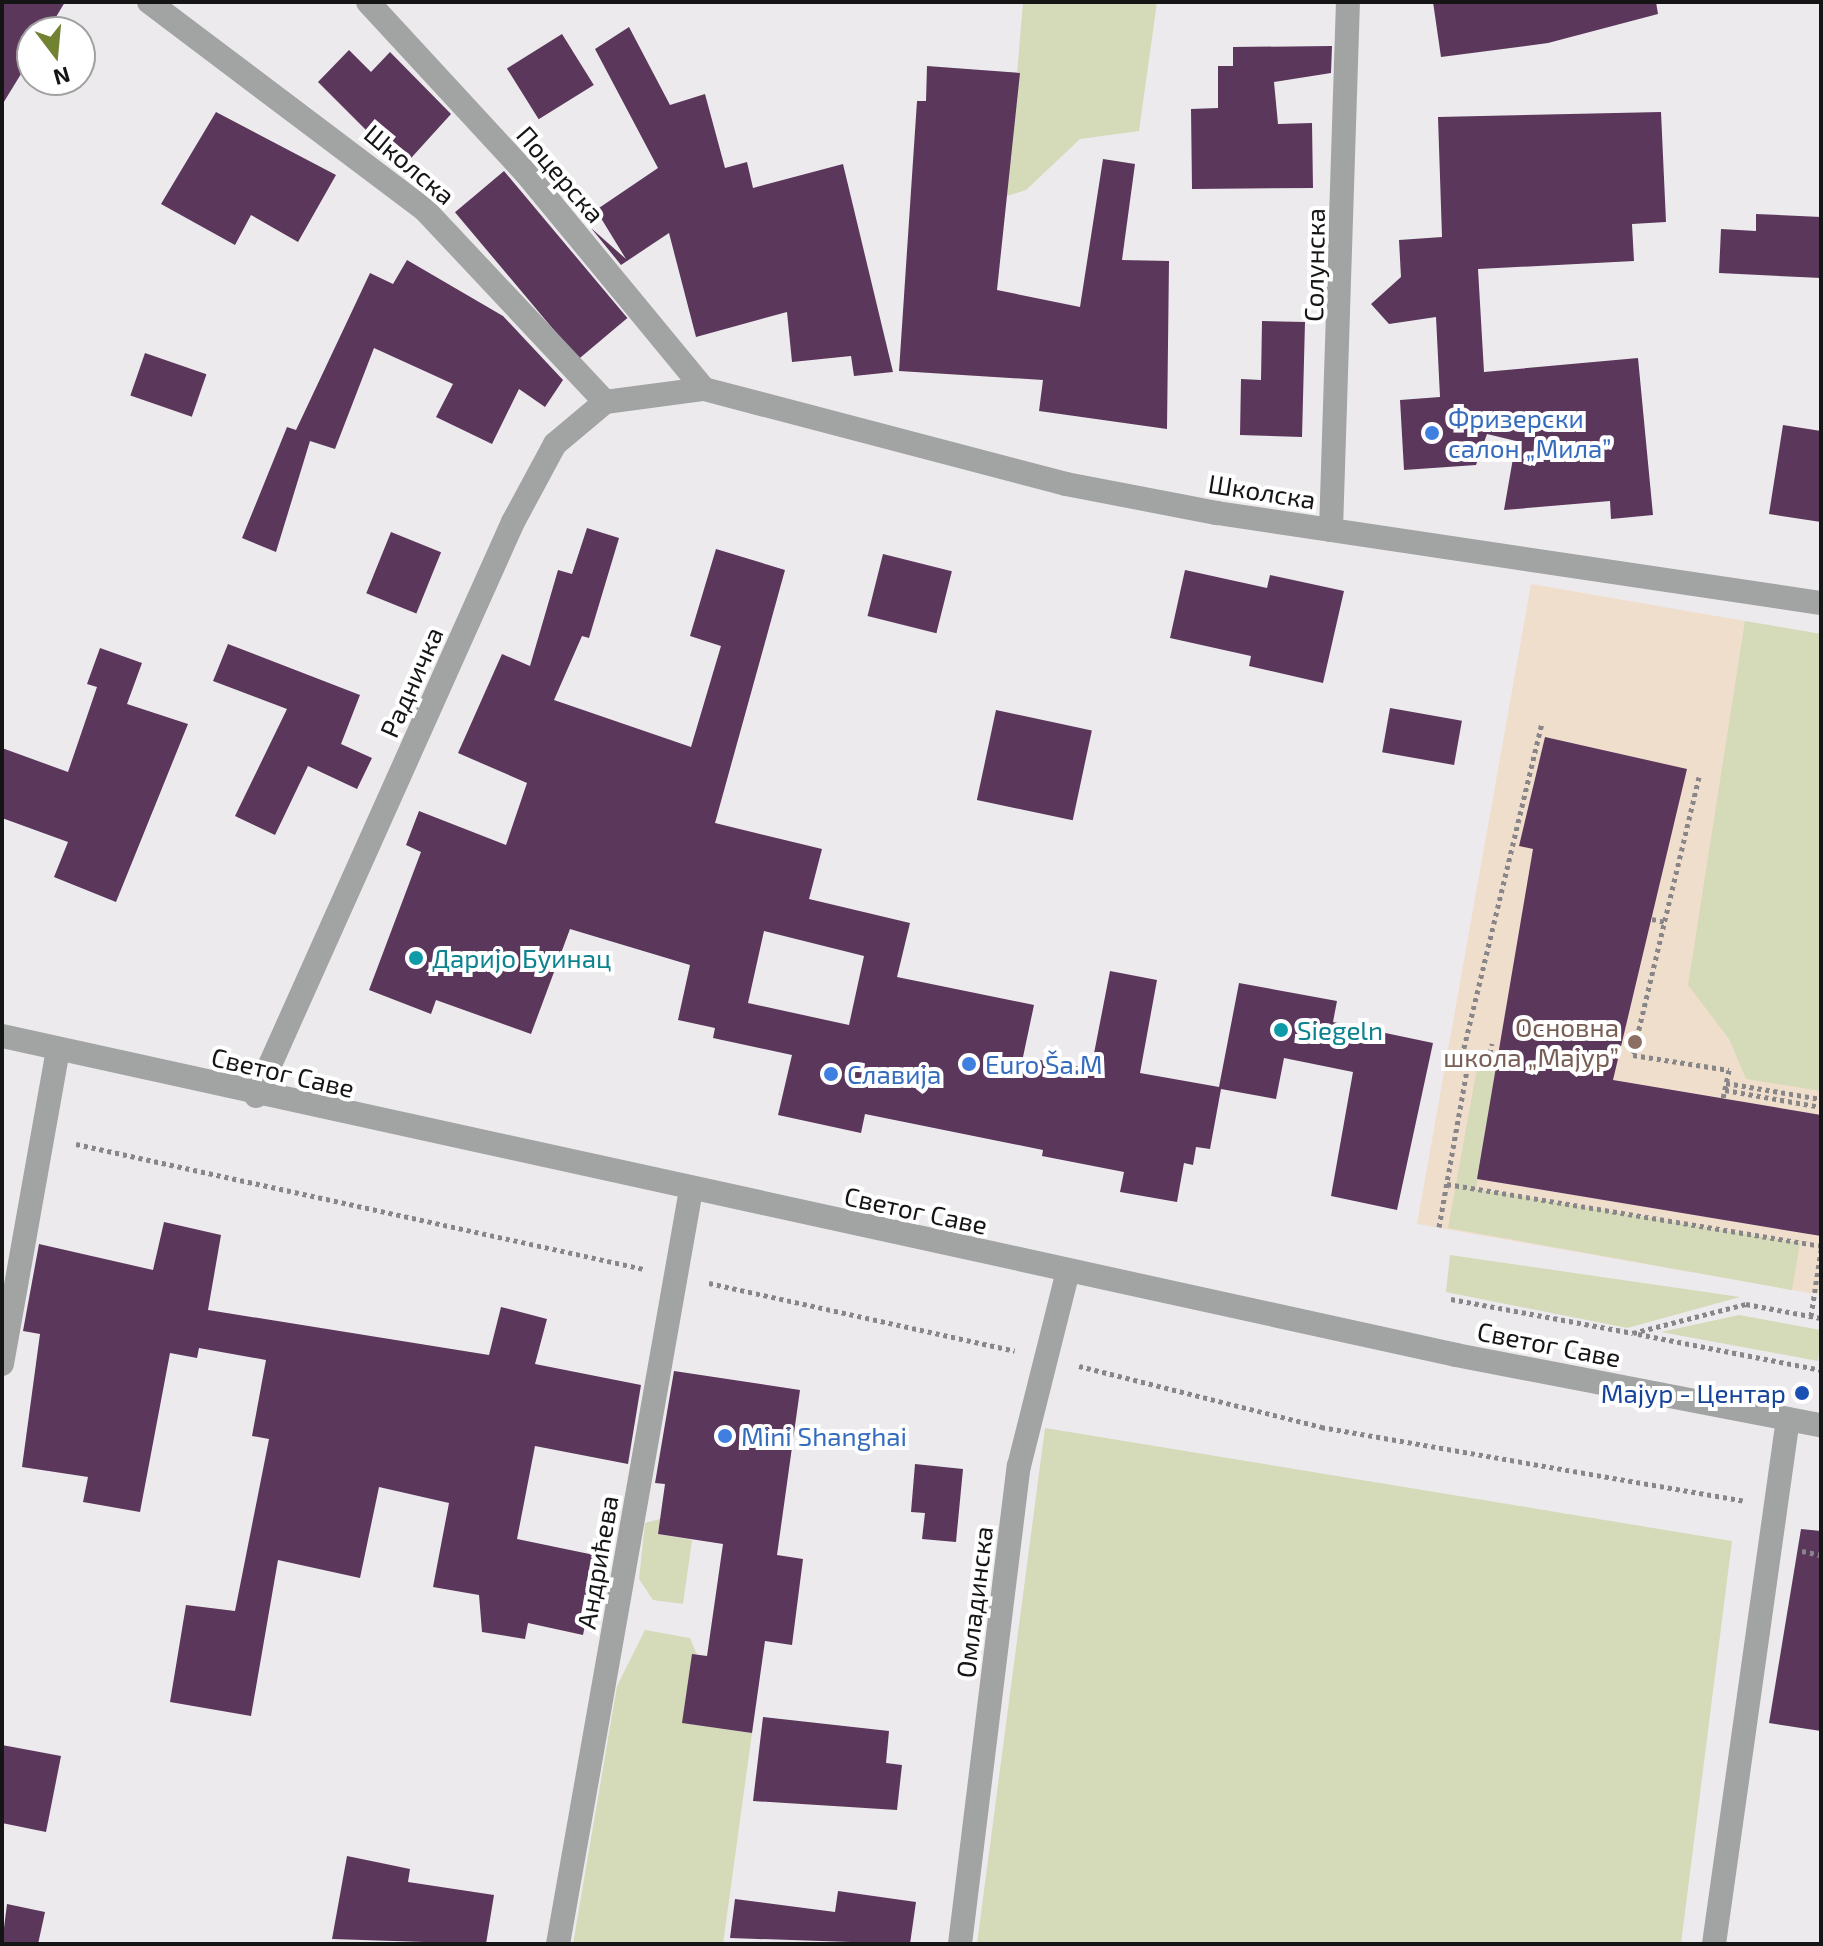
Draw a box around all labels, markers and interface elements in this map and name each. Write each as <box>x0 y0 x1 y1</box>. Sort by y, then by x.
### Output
north arrow <box>16 16 96 96</box>
text: N <box>51 62 73 92</box>
street label: Школска <box>358 117 462 211</box>
street label: Поцерска <box>511 119 611 229</box>
street label: Солунска <box>1297 208 1331 322</box>
place label: Фризерски салон „Мила” <box>1448 402 1612 464</box>
marker: Фризерски салон „Мила” <box>1423 424 1441 442</box>
street label: Школска <box>1206 467 1318 515</box>
street label: Радничка <box>373 622 449 742</box>
place label: Даријо Буинац <box>432 942 611 974</box>
marker: Даријо Буинац <box>407 949 425 967</box>
place label: Основна школа „Мајур” <box>1443 1011 1619 1072</box>
place label: Siegeln <box>1297 1014 1383 1046</box>
marker: Siegeln <box>1272 1021 1290 1039</box>
marker: Основна школа „Мајур” <box>1626 1033 1644 1051</box>
street label: Светог Саве <box>209 1040 357 1104</box>
place label: Euro Ša.M <box>985 1048 1103 1080</box>
marker: Euro Ša.M <box>960 1055 978 1073</box>
place label: Славија <box>847 1058 941 1090</box>
marker: Славија <box>822 1065 840 1083</box>
street label: Светог Саве <box>842 1180 990 1240</box>
street label: Светог Саве <box>1475 1315 1623 1373</box>
place label: Мајур - Центар <box>1601 1377 1786 1409</box>
marker: Мајур - Центар <box>1793 1384 1811 1402</box>
place label: Mini Shanghai <box>741 1420 907 1452</box>
marker: Mini Shanghai <box>716 1427 734 1445</box>
street label: Андрићева <box>570 1493 624 1631</box>
street label: Омладинска <box>949 1524 999 1680</box>

